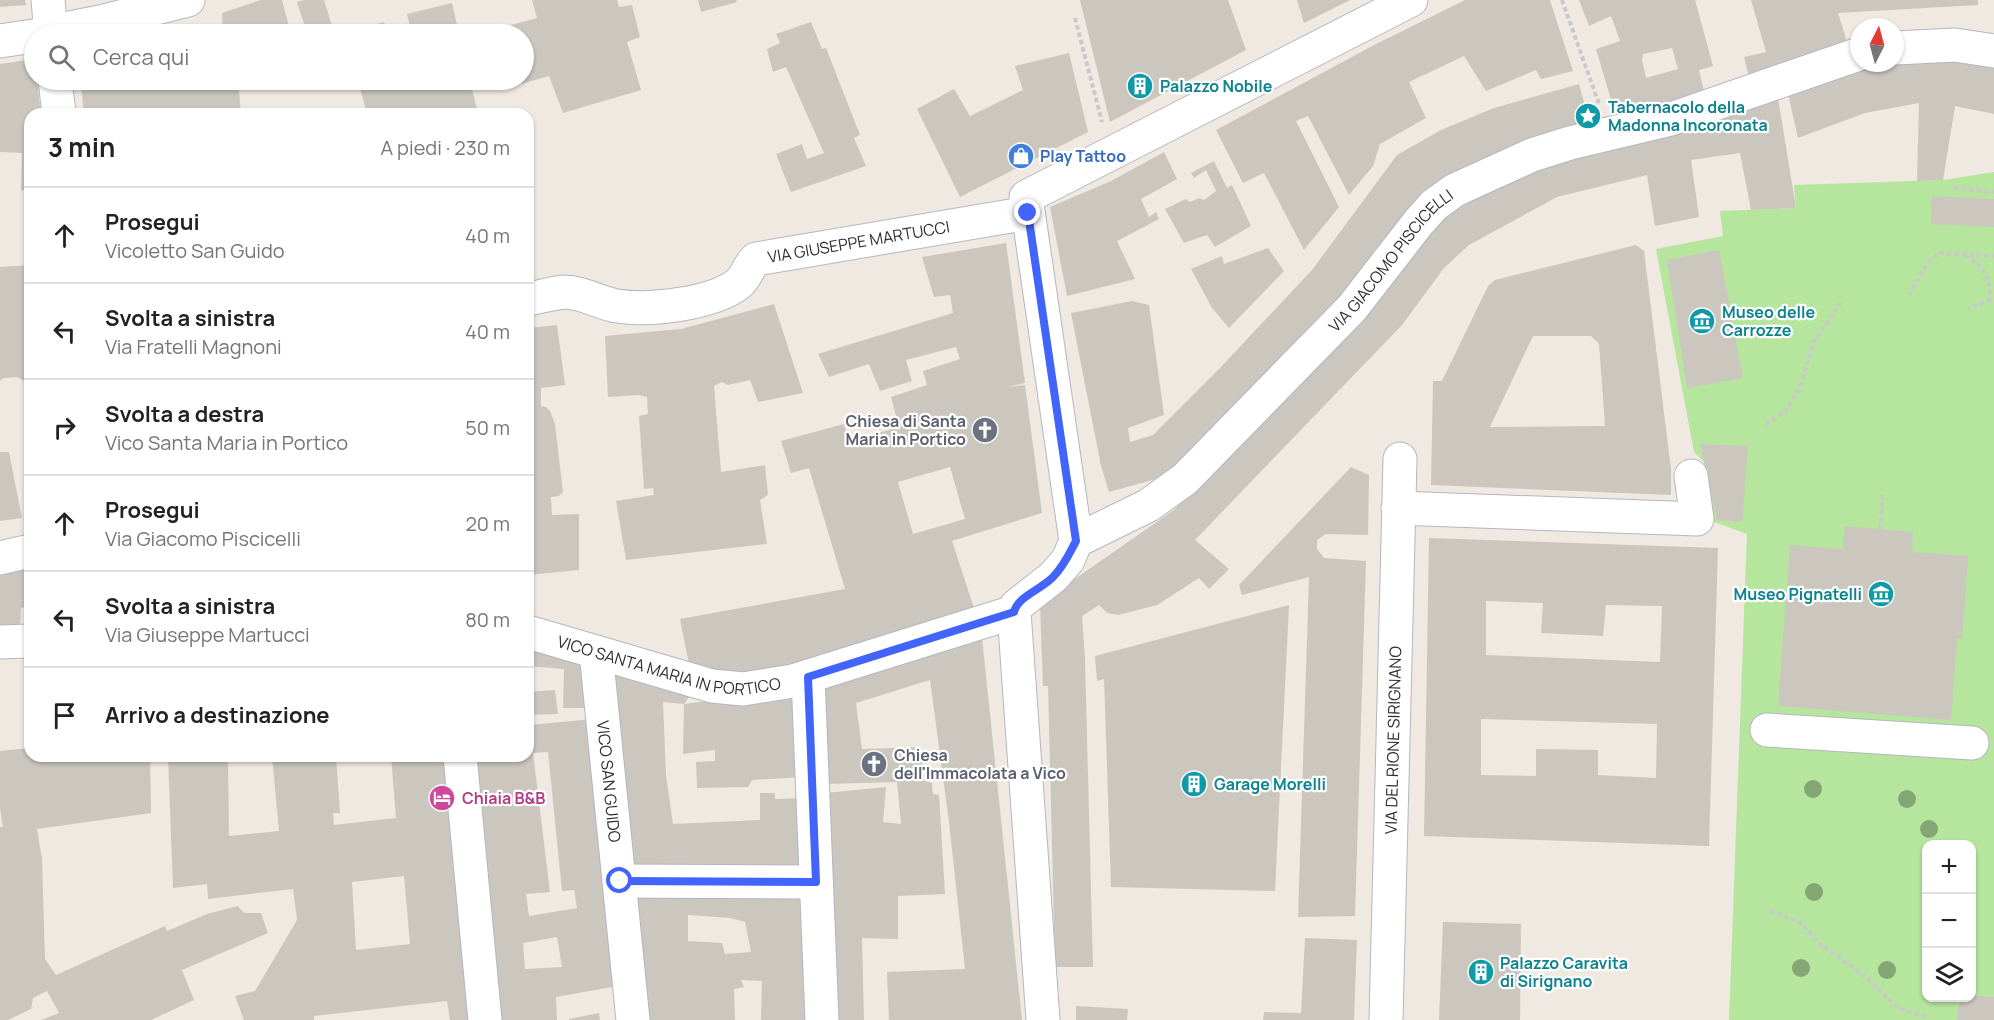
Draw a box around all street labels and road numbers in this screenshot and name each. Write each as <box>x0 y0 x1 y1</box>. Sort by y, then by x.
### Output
street label: VIA GIACOMO PISCICELLI <box>1324 184 1457 337</box>
street label: VIA GIUSEPPE MARTUCCI <box>766 215 951 268</box>
street label: VICO SANTA MARIA IN PORTICO <box>555 630 783 700</box>
street label: VIA DEL RIONE SIRIGNANO <box>1380 645 1406 834</box>
street label: VICO SAN GUIDO <box>592 719 626 844</box>

